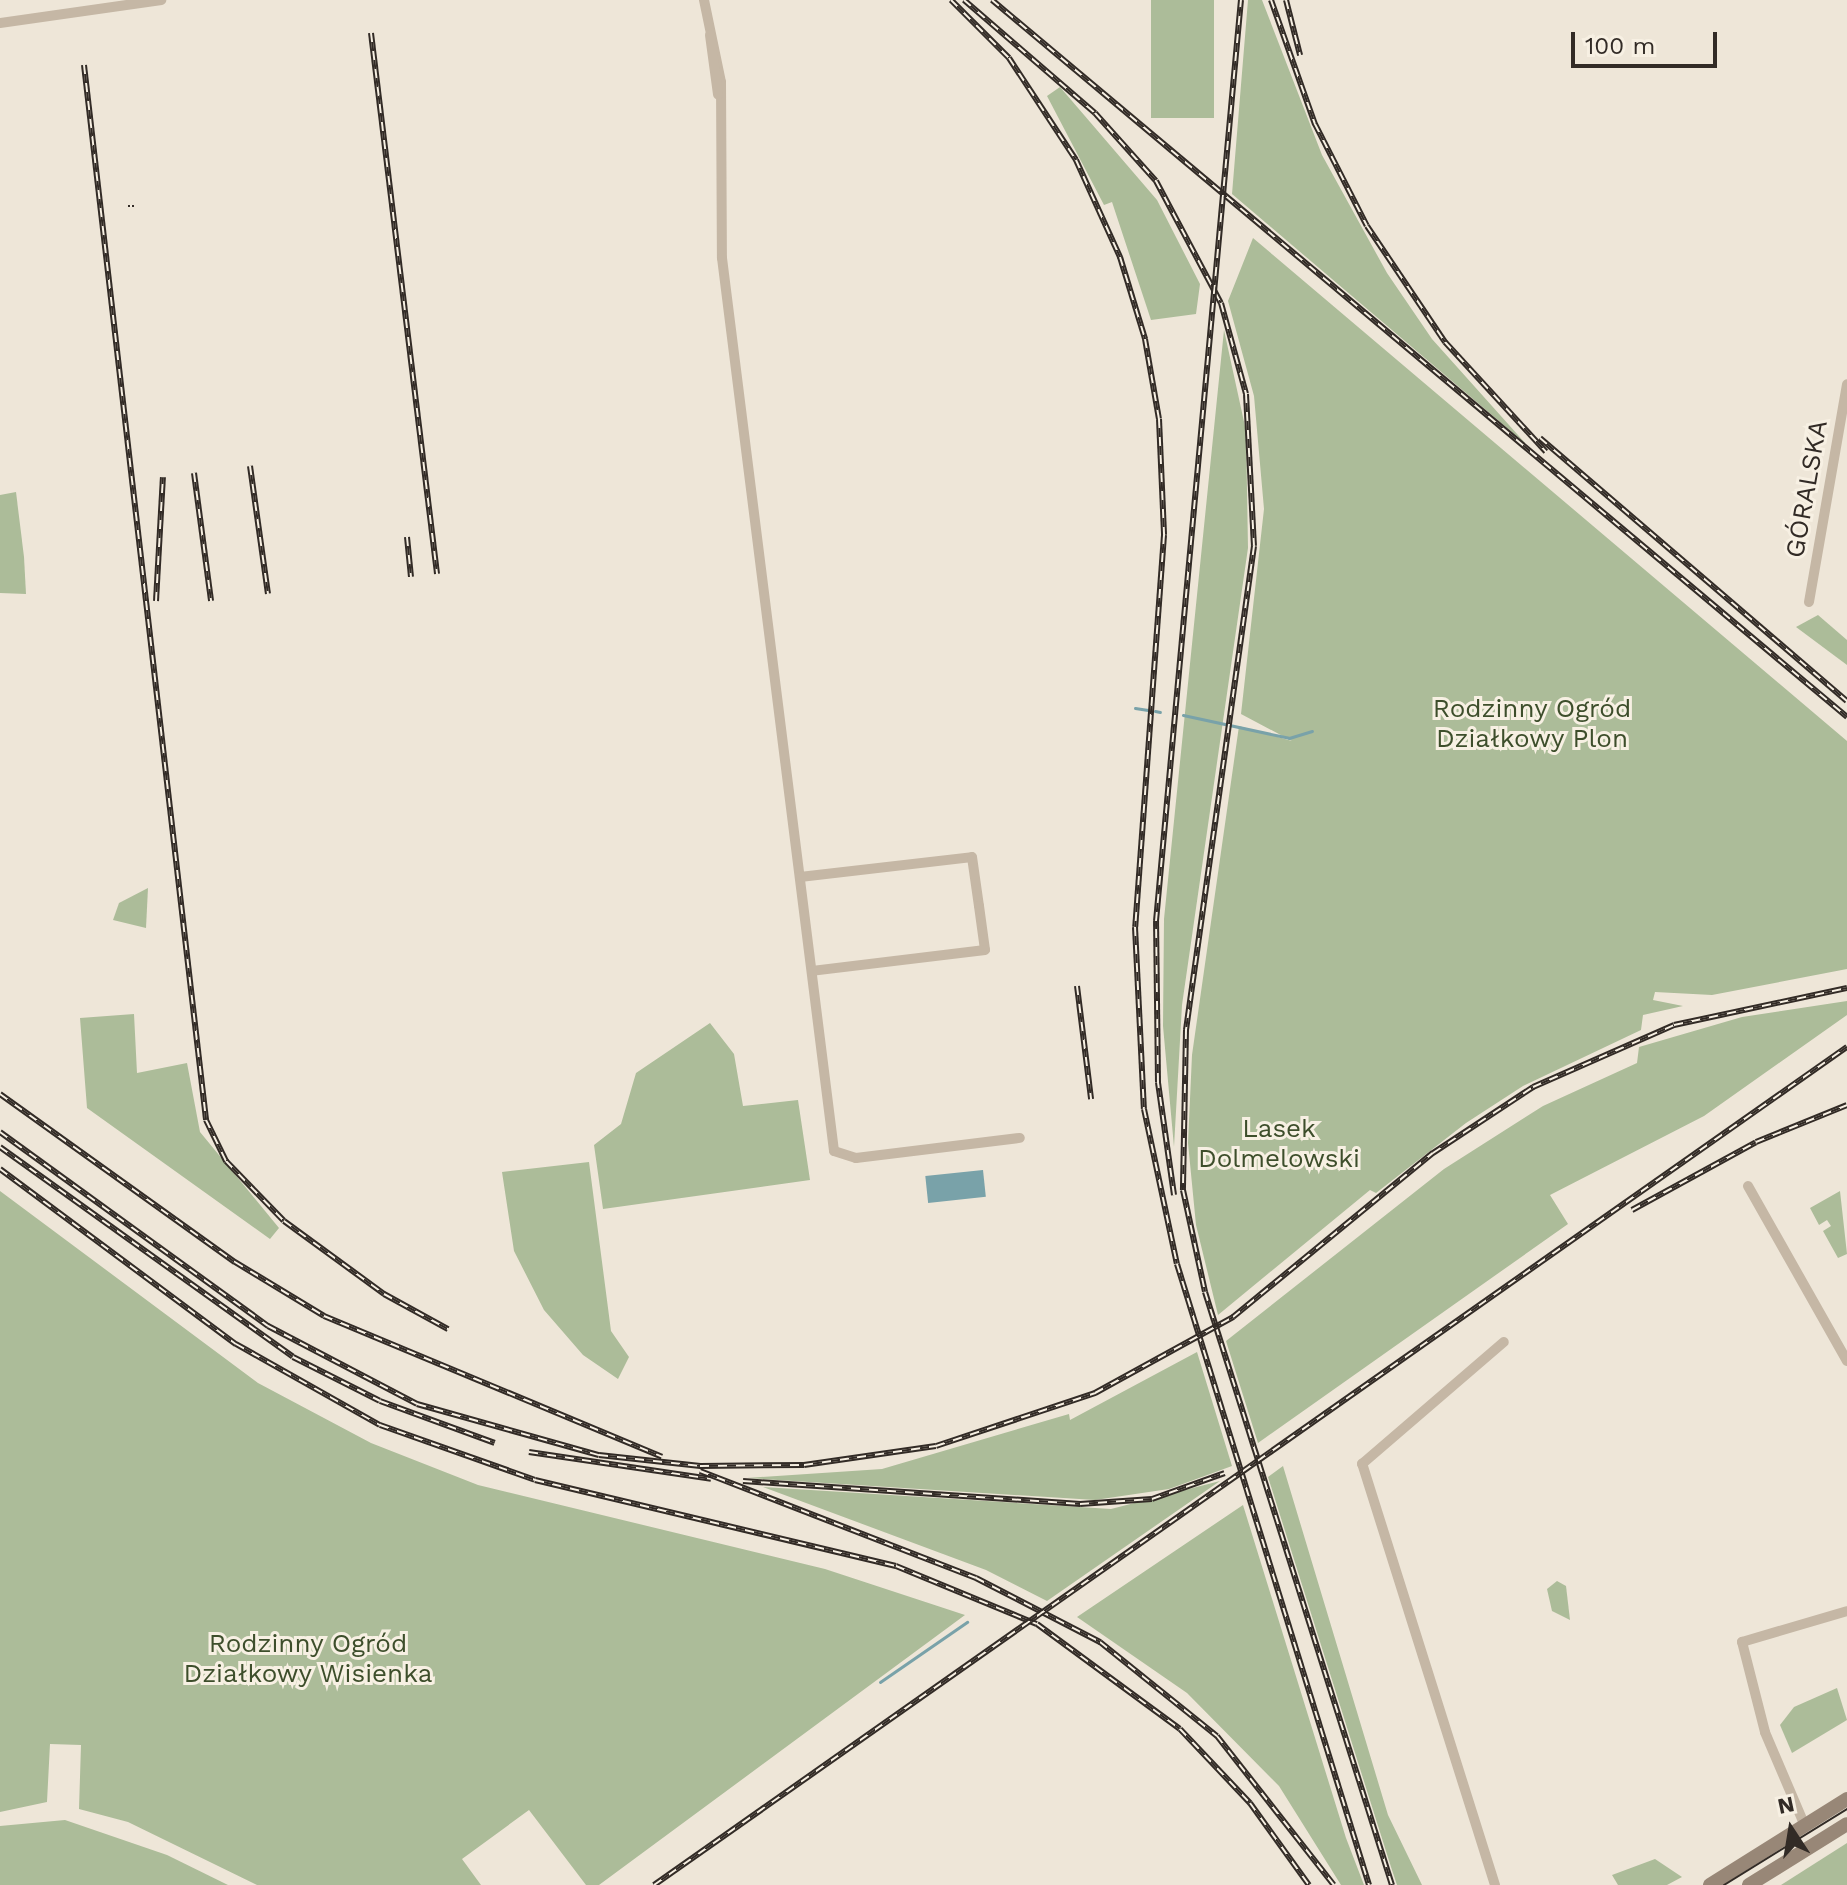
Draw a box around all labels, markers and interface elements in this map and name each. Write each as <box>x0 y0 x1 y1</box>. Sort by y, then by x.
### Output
scale bar <box>1575 16 1721 66</box>
text: 100 m <box>1585 32 1655 60</box>
street label: GÓRALSKA <box>1780 418 1834 560</box>
park label: Rodzinny Ogród Działkowy Plon <box>1432 693 1632 754</box>
park label: Lasek Dolmelowski <box>1198 1113 1360 1174</box>
park label: Rodzinny Ogród Działkowy Wisienka <box>183 1628 433 1690</box>
north arrow <box>1751 1789 1831 1869</box>
text: N <box>1775 1791 1796 1819</box>

